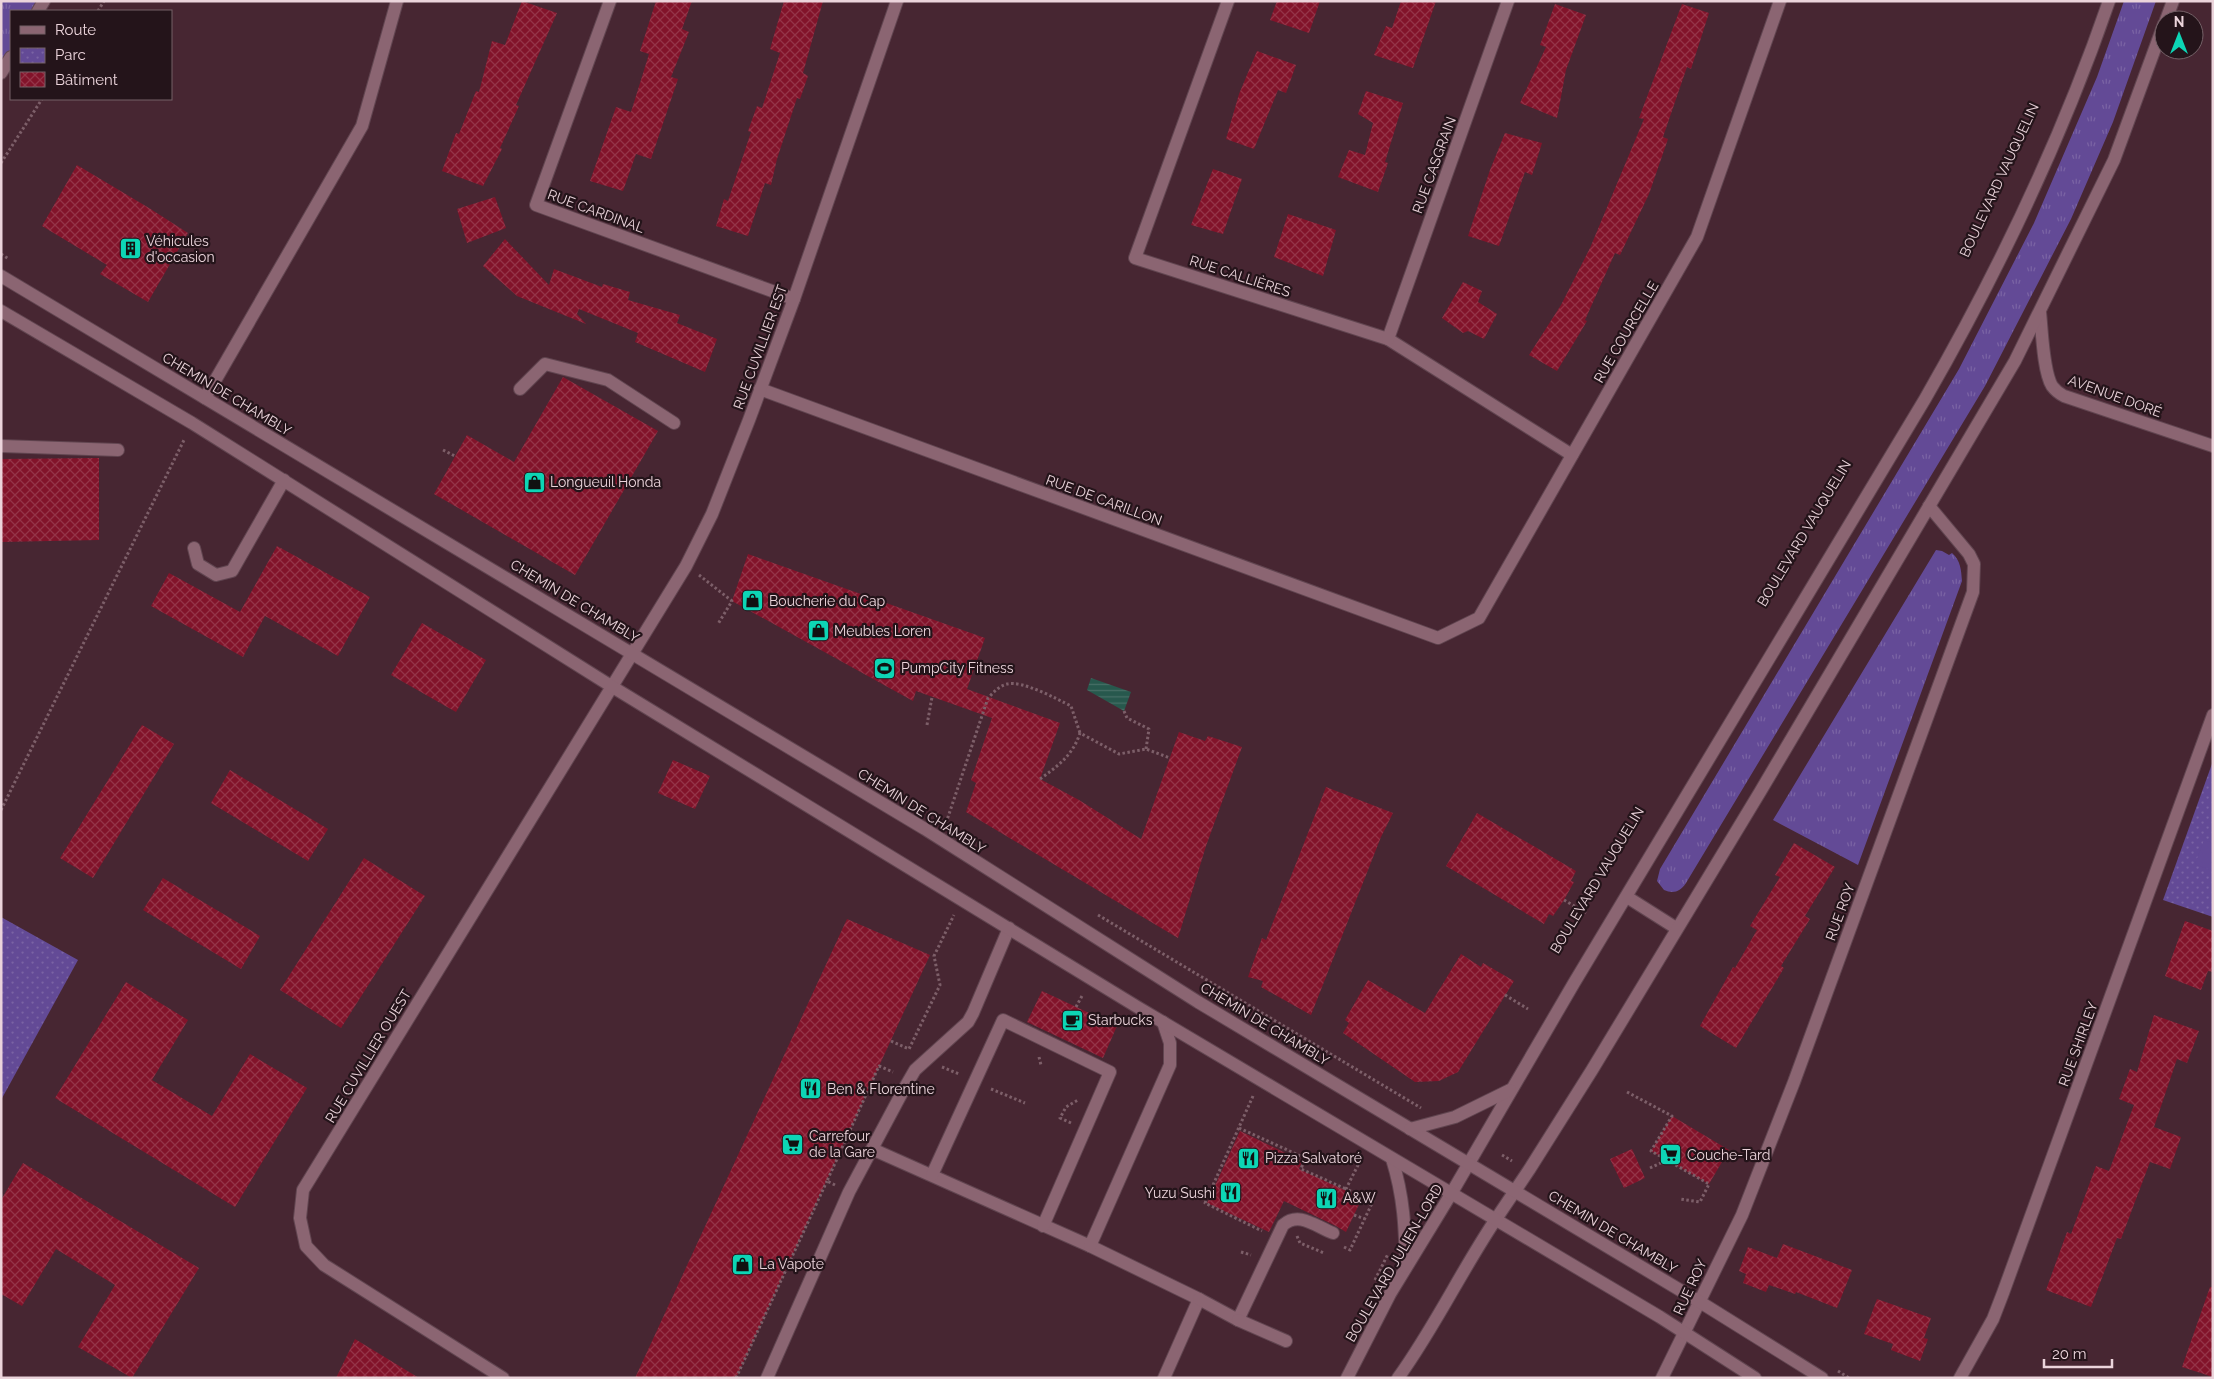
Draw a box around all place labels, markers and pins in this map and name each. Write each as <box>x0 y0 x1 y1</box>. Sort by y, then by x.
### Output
place label: Véhicules d'occasion <box>146 233 215 265</box>
building icon: Véhicules d'occasion <box>118 237 142 261</box>
shop icon: Longueuil Honda <box>522 470 546 494</box>
place label: Longueuil Honda <box>550 474 661 490</box>
shop icon: Boucherie du Cap <box>741 589 765 613</box>
place label: Boucherie du Cap <box>769 593 886 609</box>
shop icon: Meubles Loren <box>806 619 830 643</box>
place label: Meubles Loren <box>834 623 931 639</box>
sports icon: PumpCity Fitness <box>873 656 897 680</box>
place label: PumpCity Fitness <box>901 660 1014 676</box>
cafe icon: Starbucks <box>1060 1008 1084 1032</box>
place label: Starbucks <box>1088 1012 1153 1028</box>
restaurant icon: Ben & Florentine <box>799 1077 823 1101</box>
place label: Ben & Florentine <box>827 1081 935 1097</box>
place label: Carrefour de la Gare <box>809 1128 875 1160</box>
supermarket icon: Carrefour de la Gare <box>781 1132 805 1156</box>
supermarket icon: Couche-Tard <box>1659 1143 1683 1167</box>
restaurant icon: Pizza Salvatoré <box>1237 1146 1261 1170</box>
place label: Couche-Tard <box>1687 1147 1770 1163</box>
place label: Pizza Salvatoré <box>1265 1150 1362 1166</box>
restaurant icon: Yuzu Sushi <box>1219 1181 1243 1205</box>
place label: Yuzu Sushi <box>1145 1185 1215 1201</box>
restaurant icon: A&W <box>1315 1186 1339 1210</box>
place label: A&W <box>1343 1190 1376 1206</box>
shop icon: La Vapote <box>731 1252 755 1276</box>
place label: La Vapote <box>759 1256 824 1272</box>

